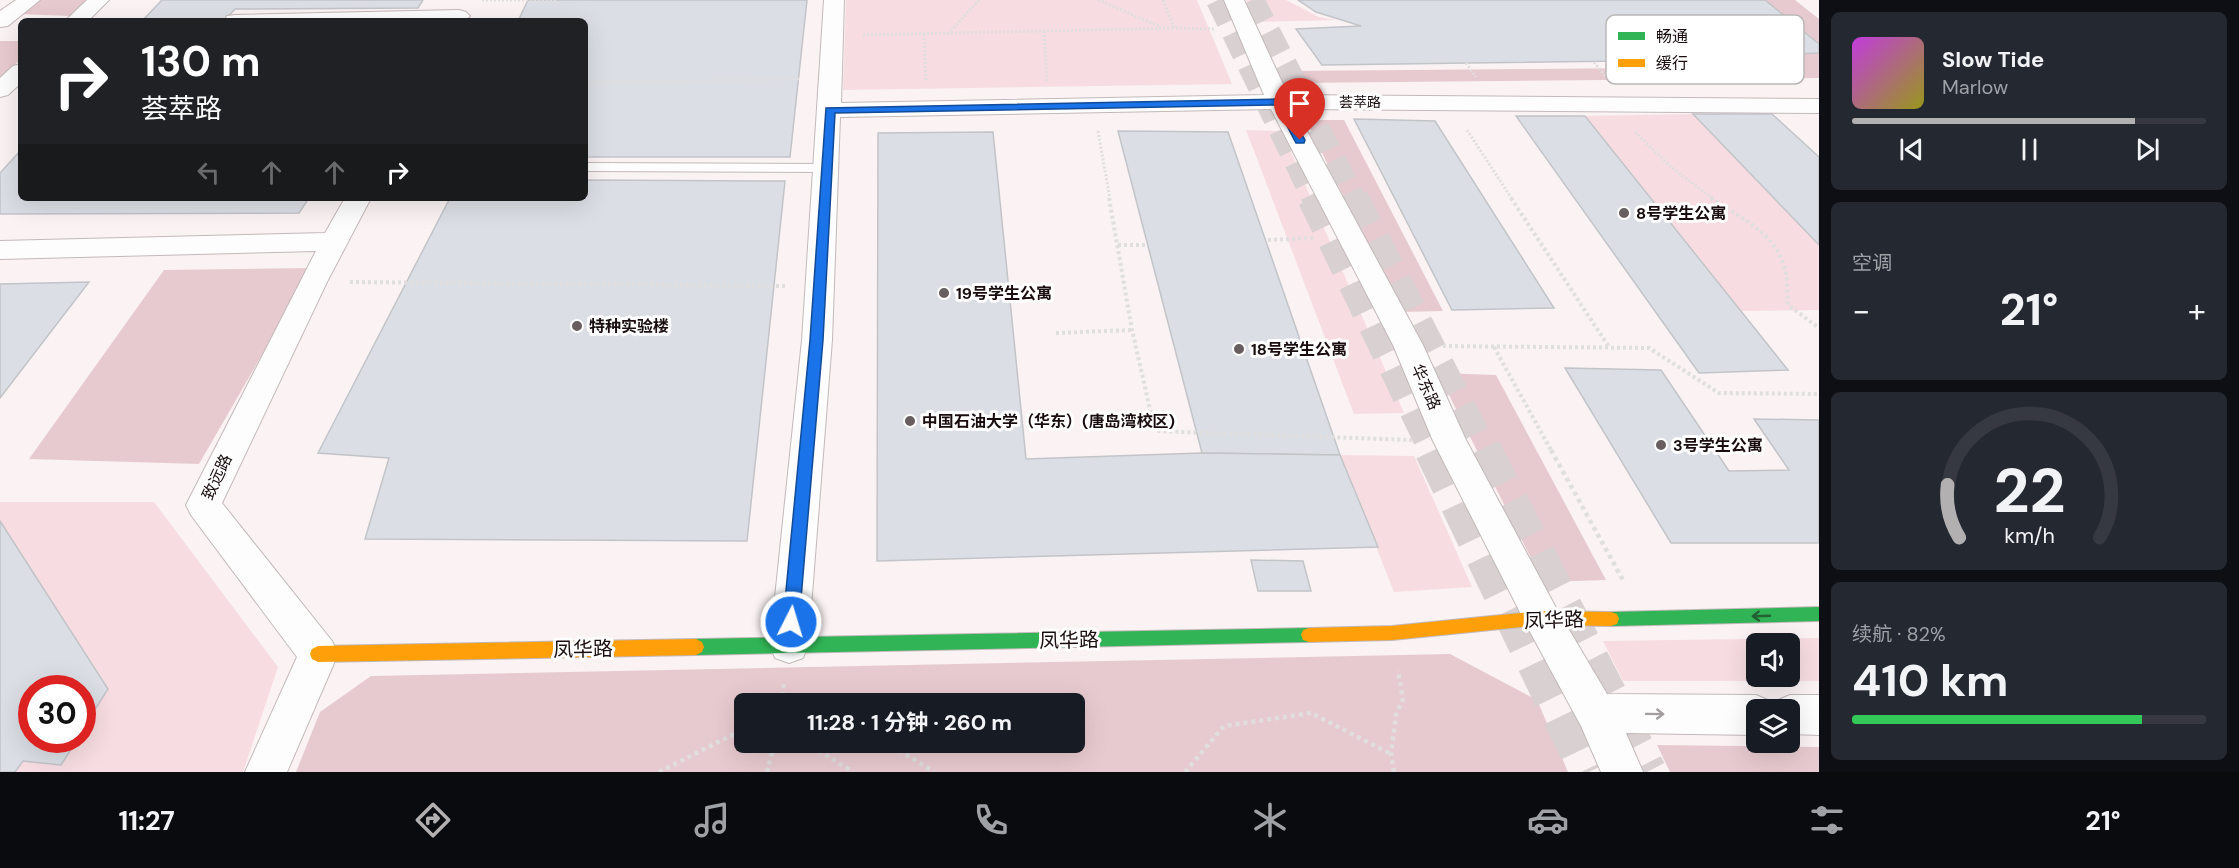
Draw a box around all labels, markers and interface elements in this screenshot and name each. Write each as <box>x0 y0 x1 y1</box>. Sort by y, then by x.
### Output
legend <box>1606 15 1804 84</box>
text: 畅通 <box>1656 26 1688 47</box>
text: 130 m <box>141 34 261 89</box>
icon: right <box>42 42 120 120</box>
text: Slow Tide <box>1942 45 2044 74</box>
text: 缓行 <box>1656 53 1688 74</box>
text: Marlow <box>1942 74 2008 100</box>
pin <box>1274 78 1325 140</box>
icon: arrive <box>1283 87 1316 120</box>
text: 荟萃路 <box>141 91 222 126</box>
street label: 荟萃路 <box>1339 93 1381 111</box>
icon: previous <box>1895 133 1928 166</box>
icon: pause <box>2013 133 2046 166</box>
icon: next <box>2131 133 2164 166</box>
icon: left <box>192 156 225 189</box>
icon: ahead <box>255 156 288 189</box>
icon: ahead <box>318 156 351 189</box>
icon: right <box>381 156 414 189</box>
place label: 8号学生公寓 <box>1636 203 1726 224</box>
marker: 8号学生公寓 <box>1617 206 1631 220</box>
text: 空调 <box>1852 250 1892 276</box>
text: 21° <box>2000 280 2058 339</box>
place label: 19号学生公寓 <box>956 283 1052 304</box>
marker: 19号学生公寓 <box>937 286 951 300</box>
text: − <box>1852 289 1870 332</box>
text: + <box>2188 289 2206 332</box>
place label: 特种实验楼 <box>589 316 669 337</box>
marker: 特种实验楼 <box>570 319 584 333</box>
place label: 18号学生公寓 <box>1251 339 1347 360</box>
marker: 18号学生公寓 <box>1232 342 1246 356</box>
street label: 华东路 <box>1407 361 1445 413</box>
place label: 中国石油大学（华东）(唐岛湾校区) <box>922 411 1175 432</box>
marker: 中国石油大学（华东）(唐岛湾校区) <box>903 414 917 428</box>
place label: 3号学生公寓 <box>1673 435 1763 456</box>
marker: 3号学生公寓 <box>1654 438 1668 452</box>
text: 22 <box>1993 450 2065 531</box>
street label: 致远路 <box>197 451 237 503</box>
text: km/h <box>2004 522 2054 550</box>
position arrow <box>759 590 823 654</box>
street label: 凤华路 <box>1524 606 1584 634</box>
one-way arrow <box>1751 610 1771 622</box>
text: 续航 · 82% <box>1852 621 1946 647</box>
street label: 凤华路 <box>1039 626 1099 654</box>
map controls <box>1746 633 1800 753</box>
button: sound <box>1746 633 1800 687</box>
street label: 凤华路 <box>553 635 613 663</box>
text: 410 km <box>1852 651 2008 710</box>
speed limit sign: 30 <box>18 675 96 753</box>
button: layers <box>1746 699 1800 753</box>
text: 11:28 · 1 分钟 · 260 m <box>807 708 1012 737</box>
one-way arrow <box>1644 708 1664 720</box>
icon: directions <box>412 799 454 841</box>
icon: music <box>691 799 733 841</box>
icon: phone <box>970 799 1012 841</box>
icon: climate <box>1249 799 1291 841</box>
icon: car <box>1527 799 1569 841</box>
icon: filters <box>1806 799 1848 841</box>
text: 11:27 <box>118 803 175 838</box>
text: 21° <box>2085 803 2121 838</box>

